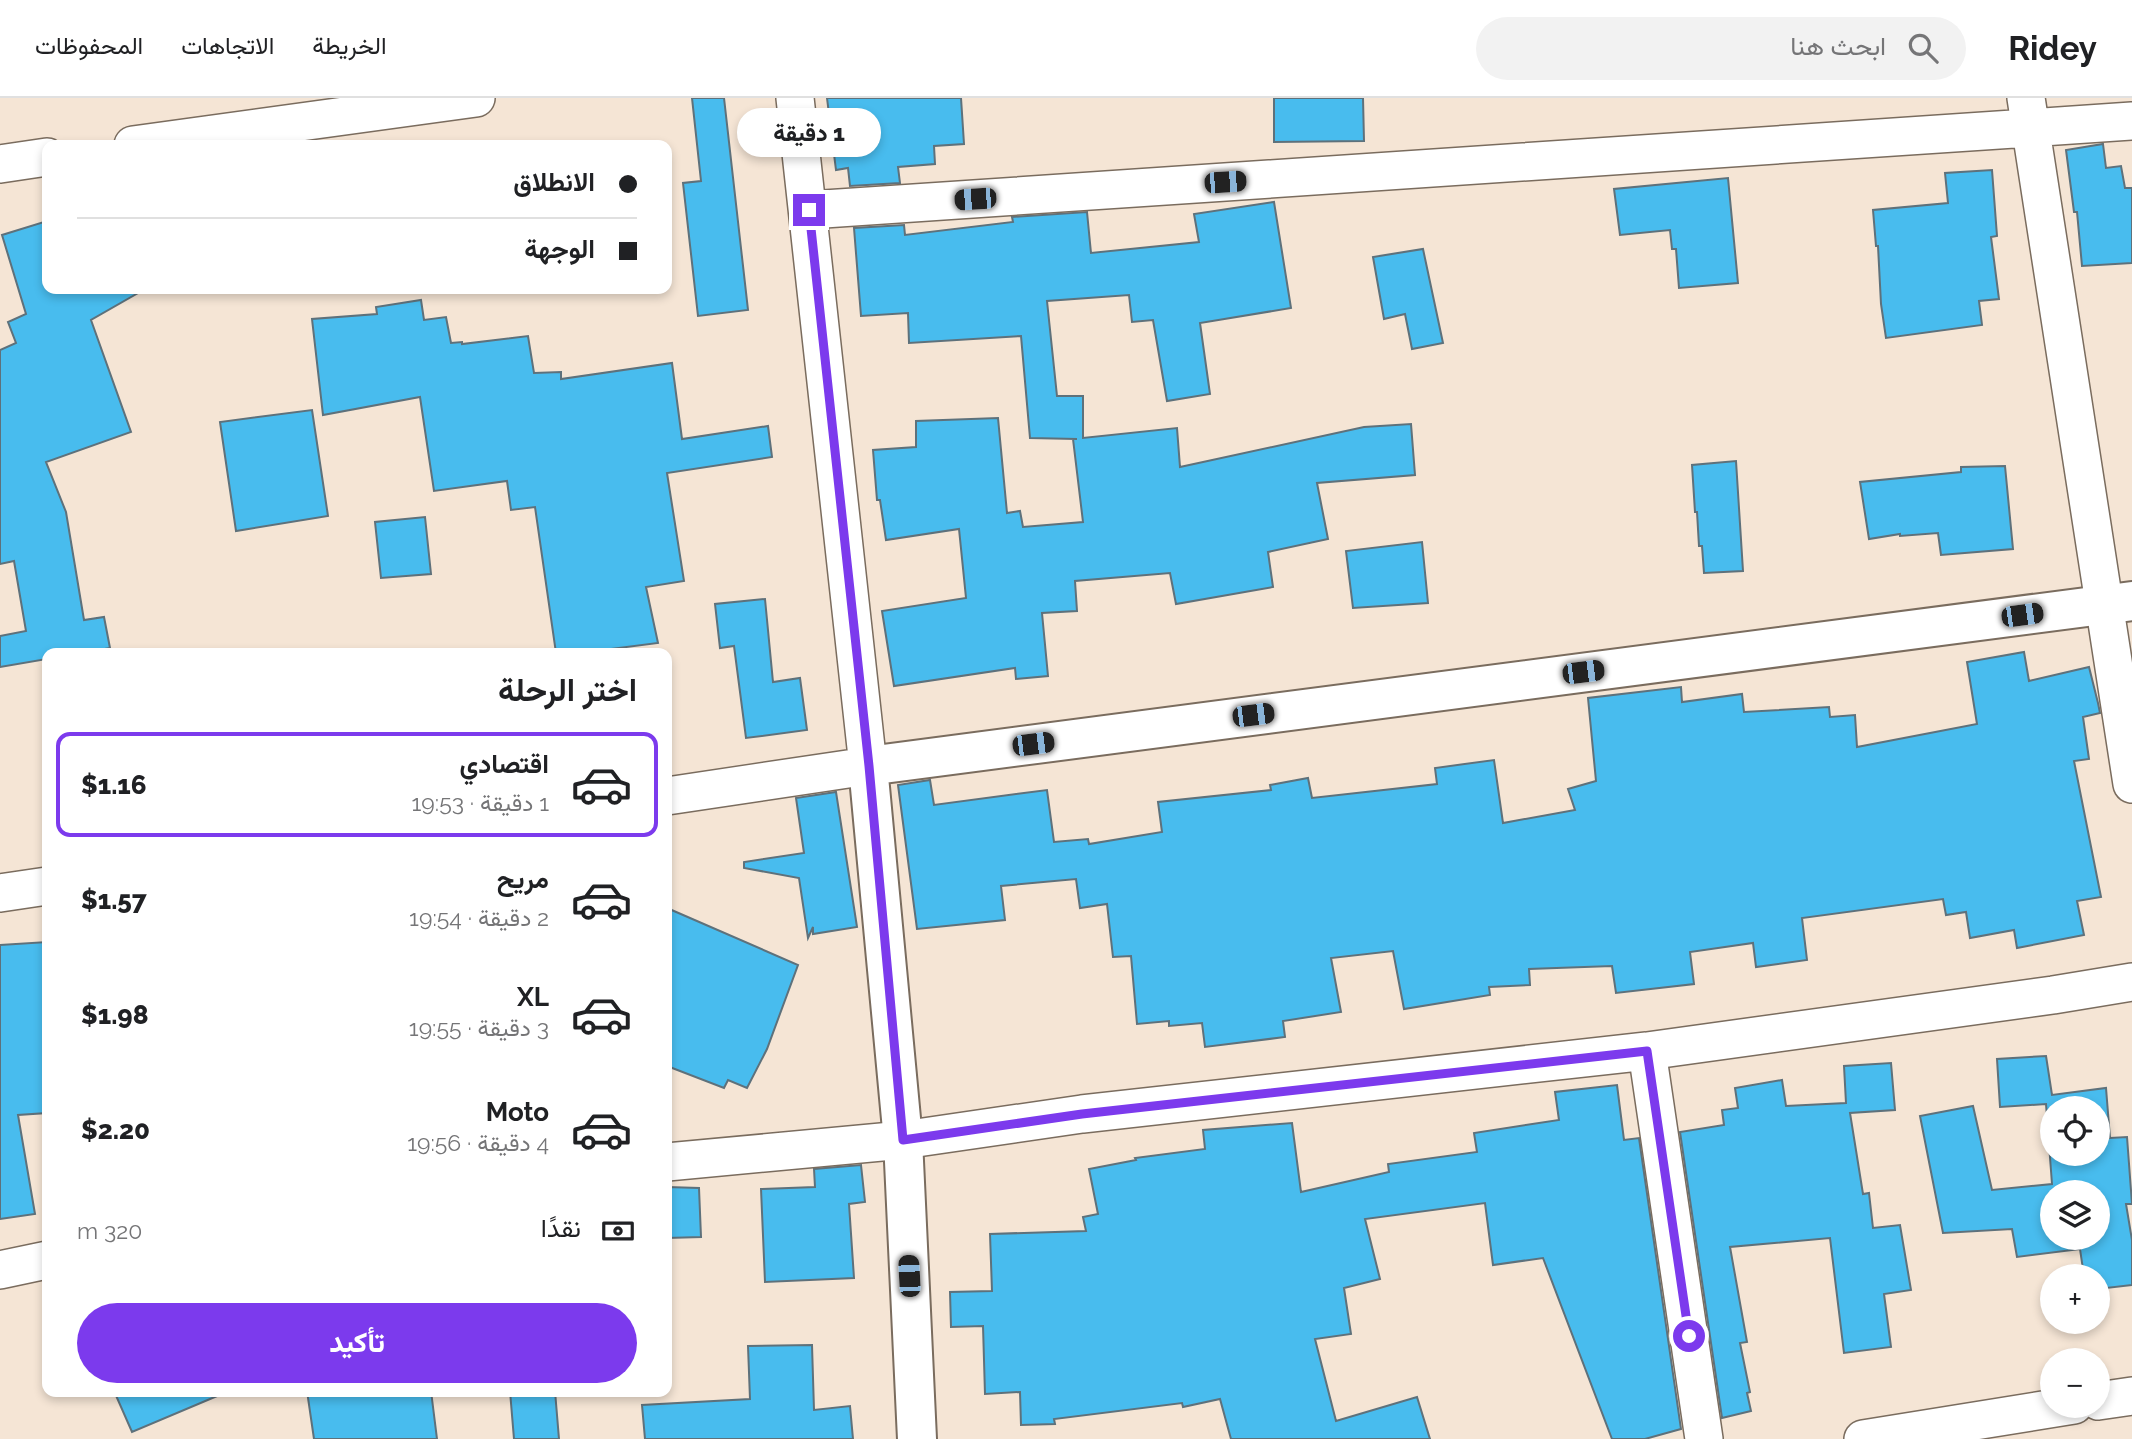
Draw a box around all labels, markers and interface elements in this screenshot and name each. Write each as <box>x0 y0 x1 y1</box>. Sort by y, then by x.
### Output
search box <box>1476 17 1966 80</box>
icon: search <box>1904 29 1942 67</box>
text: Ridey <box>2008 29 2097 68</box>
text: المحفوظات <box>35 31 143 60</box>
text: الاتجاهات <box>181 31 274 60</box>
text: الخريطة <box>312 31 387 60</box>
text: ابحث هنا <box>1790 31 1886 61</box>
callout: 1 دقيقة <box>737 108 881 158</box>
text: 1 دقيقة <box>773 119 845 146</box>
text: الانطلاق <box>513 167 595 197</box>
car <box>1204 170 1247 194</box>
car <box>954 187 997 211</box>
route end <box>793 194 825 226</box>
text: الوجهة <box>524 234 595 264</box>
car <box>2000 602 2045 628</box>
car <box>1561 659 1606 685</box>
text: اختر الرحلة <box>498 671 637 708</box>
car <box>1231 702 1276 728</box>
car <box>1011 731 1056 757</box>
text: اقتصادي <box>460 749 549 779</box>
icon: car <box>570 753 633 816</box>
text: $1.16 <box>81 770 147 800</box>
text: 1 دقيقة · 19:53 <box>411 789 549 816</box>
text: مريح <box>497 864 549 894</box>
icon: car <box>570 868 633 931</box>
text: $1.57 <box>81 885 147 915</box>
text: 2 دقيقة · 19:54 <box>409 904 549 931</box>
text: XL <box>517 982 549 1012</box>
icon: car <box>570 983 633 1046</box>
text: $1.98 <box>81 1000 148 1030</box>
text: 3 دقيقة · 19:55 <box>409 1014 549 1041</box>
map controls <box>2040 1096 2110 1418</box>
button: locate <box>2040 1096 2110 1166</box>
text: Moto <box>486 1097 549 1127</box>
icon: car <box>570 1098 633 1161</box>
text: $2.20 <box>81 1115 150 1145</box>
text: 4 دقيقة · 19:56 <box>407 1129 549 1156</box>
button: layers <box>2040 1180 2110 1250</box>
icon: cash <box>599 1212 637 1250</box>
text: نقدًا <box>541 1213 581 1243</box>
text: 320 m <box>77 1217 142 1244</box>
car <box>898 1254 921 1298</box>
button: + <box>2040 1264 2110 1334</box>
button: تأكيد <box>77 1303 637 1383</box>
route start <box>1673 1320 1705 1352</box>
button: − <box>2040 1348 2110 1418</box>

